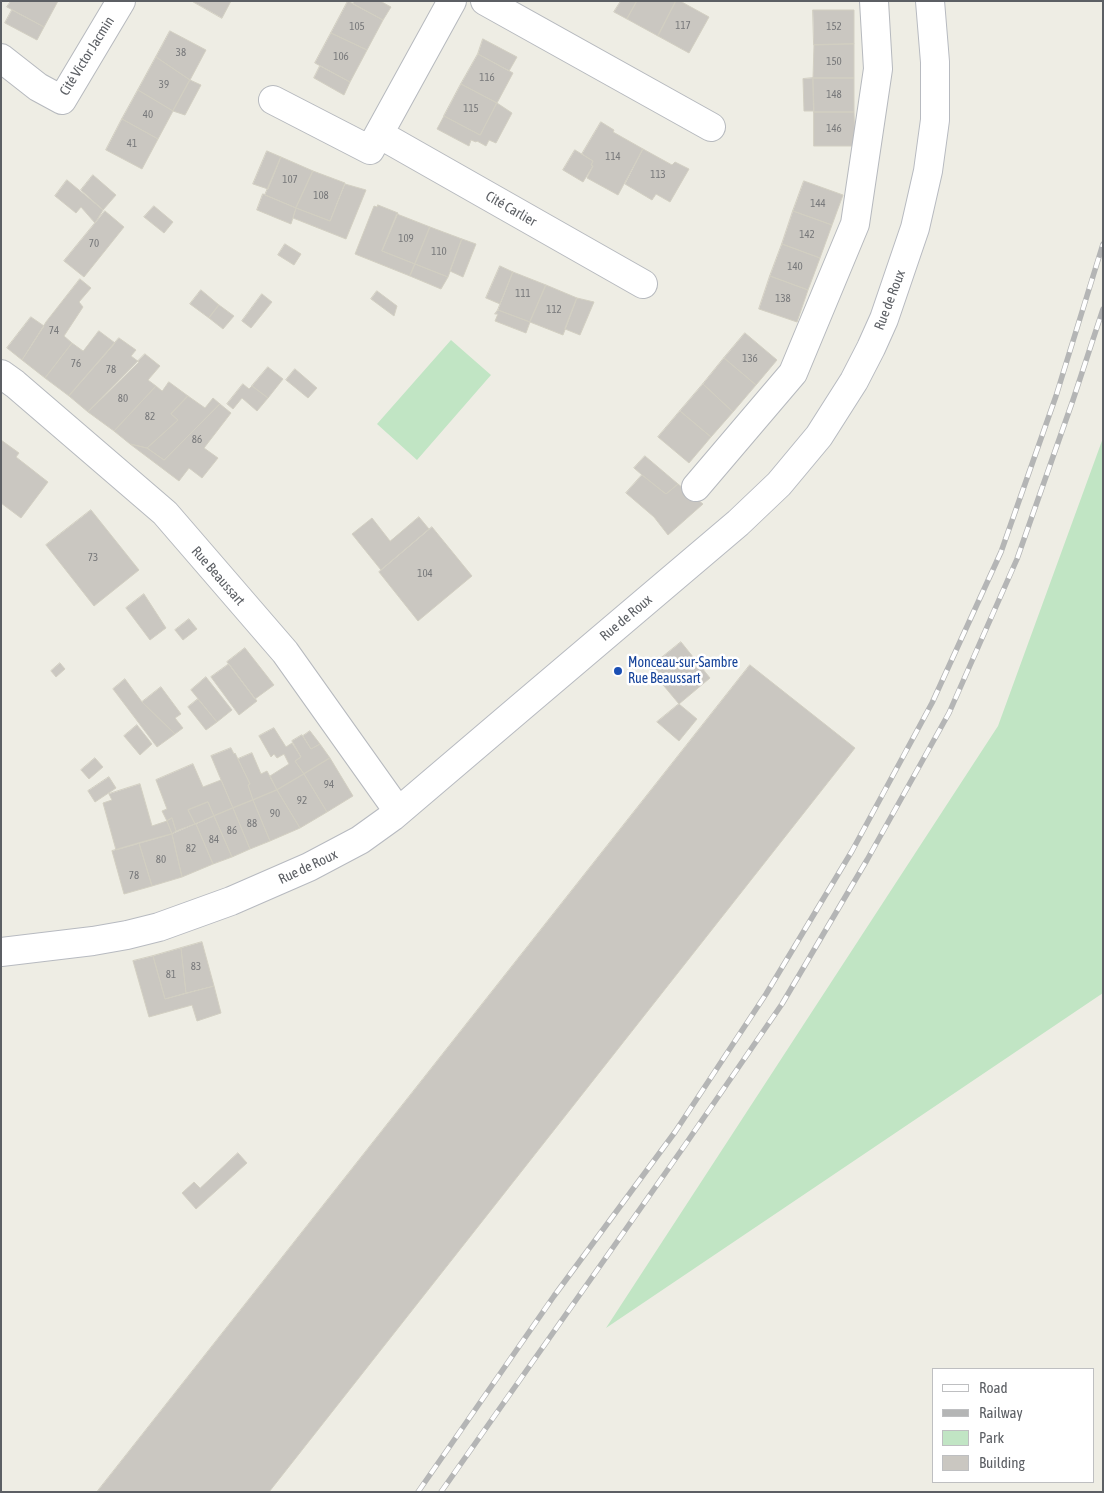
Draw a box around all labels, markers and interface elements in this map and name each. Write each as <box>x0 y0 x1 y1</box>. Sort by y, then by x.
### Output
street label: Cité Victor Jacmin <box>56 14 118 98</box>
house number: 117 <box>675 19 691 33</box>
house number: 105 <box>349 20 365 34</box>
house number: 152 <box>826 20 842 34</box>
house number: 38 <box>176 46 186 60</box>
house number: 106 <box>333 50 349 64</box>
house number: 150 <box>826 55 842 69</box>
house number: 116 <box>479 71 495 85</box>
house number: 39 <box>159 78 169 92</box>
house number: 148 <box>826 88 842 102</box>
house number: 115 <box>463 102 479 116</box>
house number: 40 <box>143 108 153 122</box>
house number: 146 <box>826 122 842 136</box>
house number: 41 <box>127 137 137 151</box>
house number: 114 <box>605 150 621 164</box>
house number: 113 <box>650 168 666 182</box>
house number: 107 <box>282 173 298 187</box>
street label: Cité Carlier <box>483 188 539 230</box>
house number: 108 <box>313 189 329 203</box>
house number: 144 <box>810 197 826 211</box>
house number: 142 <box>799 228 815 242</box>
house number: 109 <box>398 232 414 246</box>
house number: 70 <box>89 237 99 251</box>
house number: 110 <box>431 245 447 259</box>
house number: 140 <box>787 260 803 274</box>
street label: Rue de Roux <box>871 268 909 332</box>
house number: 111 <box>515 287 531 301</box>
house number: 138 <box>775 292 791 306</box>
house number: 112 <box>546 303 562 317</box>
house number: 74 <box>49 324 59 338</box>
house number: 136 <box>742 352 758 366</box>
house number: 76 <box>71 357 81 371</box>
house number: 78 <box>106 363 116 377</box>
house number: 80 <box>118 392 128 406</box>
house number: 82 <box>145 410 155 424</box>
house number: 86 <box>192 433 202 447</box>
street label: Rue Beaussart <box>188 543 248 609</box>
house number: 73 <box>88 551 98 565</box>
house number: 104 <box>417 567 433 581</box>
street label: Rue de Roux <box>596 591 656 645</box>
place label: Monceau-sur-Sambre Rue Beaussart <box>628 655 738 688</box>
marker: Monceau-sur-Sambre Rue Beaussart <box>612 665 624 677</box>
house number: 94 <box>324 778 334 792</box>
house number: 92 <box>297 794 307 808</box>
house number: 90 <box>270 807 280 821</box>
house number: 88 <box>247 817 257 831</box>
house number: 86 <box>227 824 237 838</box>
house number: 84 <box>209 833 219 847</box>
house number: 82 <box>186 842 196 856</box>
street label: Rue de Roux <box>276 846 340 888</box>
house number: 80 <box>156 853 166 867</box>
house number: 78 <box>129 869 139 883</box>
house number: 83 <box>191 960 201 974</box>
house number: 81 <box>166 968 176 982</box>
legend <box>932 1368 1094 1483</box>
text: Road <box>979 1379 1008 1396</box>
text: Railway <box>979 1404 1023 1421</box>
text: Park <box>979 1429 1004 1446</box>
text: Building <box>979 1454 1025 1471</box>

